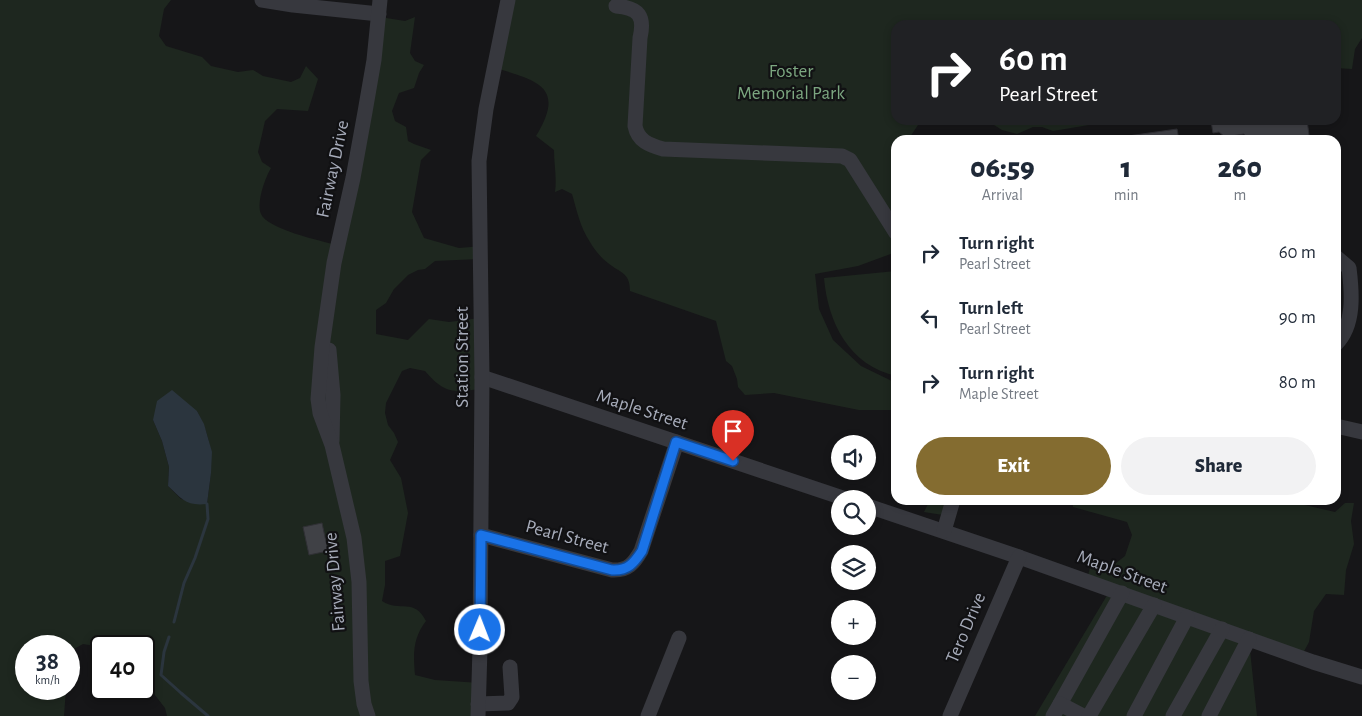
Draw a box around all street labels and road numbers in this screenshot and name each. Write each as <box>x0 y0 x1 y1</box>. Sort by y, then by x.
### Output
street label: Fairway Drive <box>313 118 353 220</box>
street label: Station Street <box>453 306 472 408</box>
street label: Maple Street <box>594 386 690 434</box>
street label: Pearl Street <box>523 517 611 557</box>
street label: Fairway Drive <box>321 532 349 632</box>
street label: Maple Street <box>1074 547 1170 597</box>
street label: Tero Drive <box>943 590 989 666</box>

